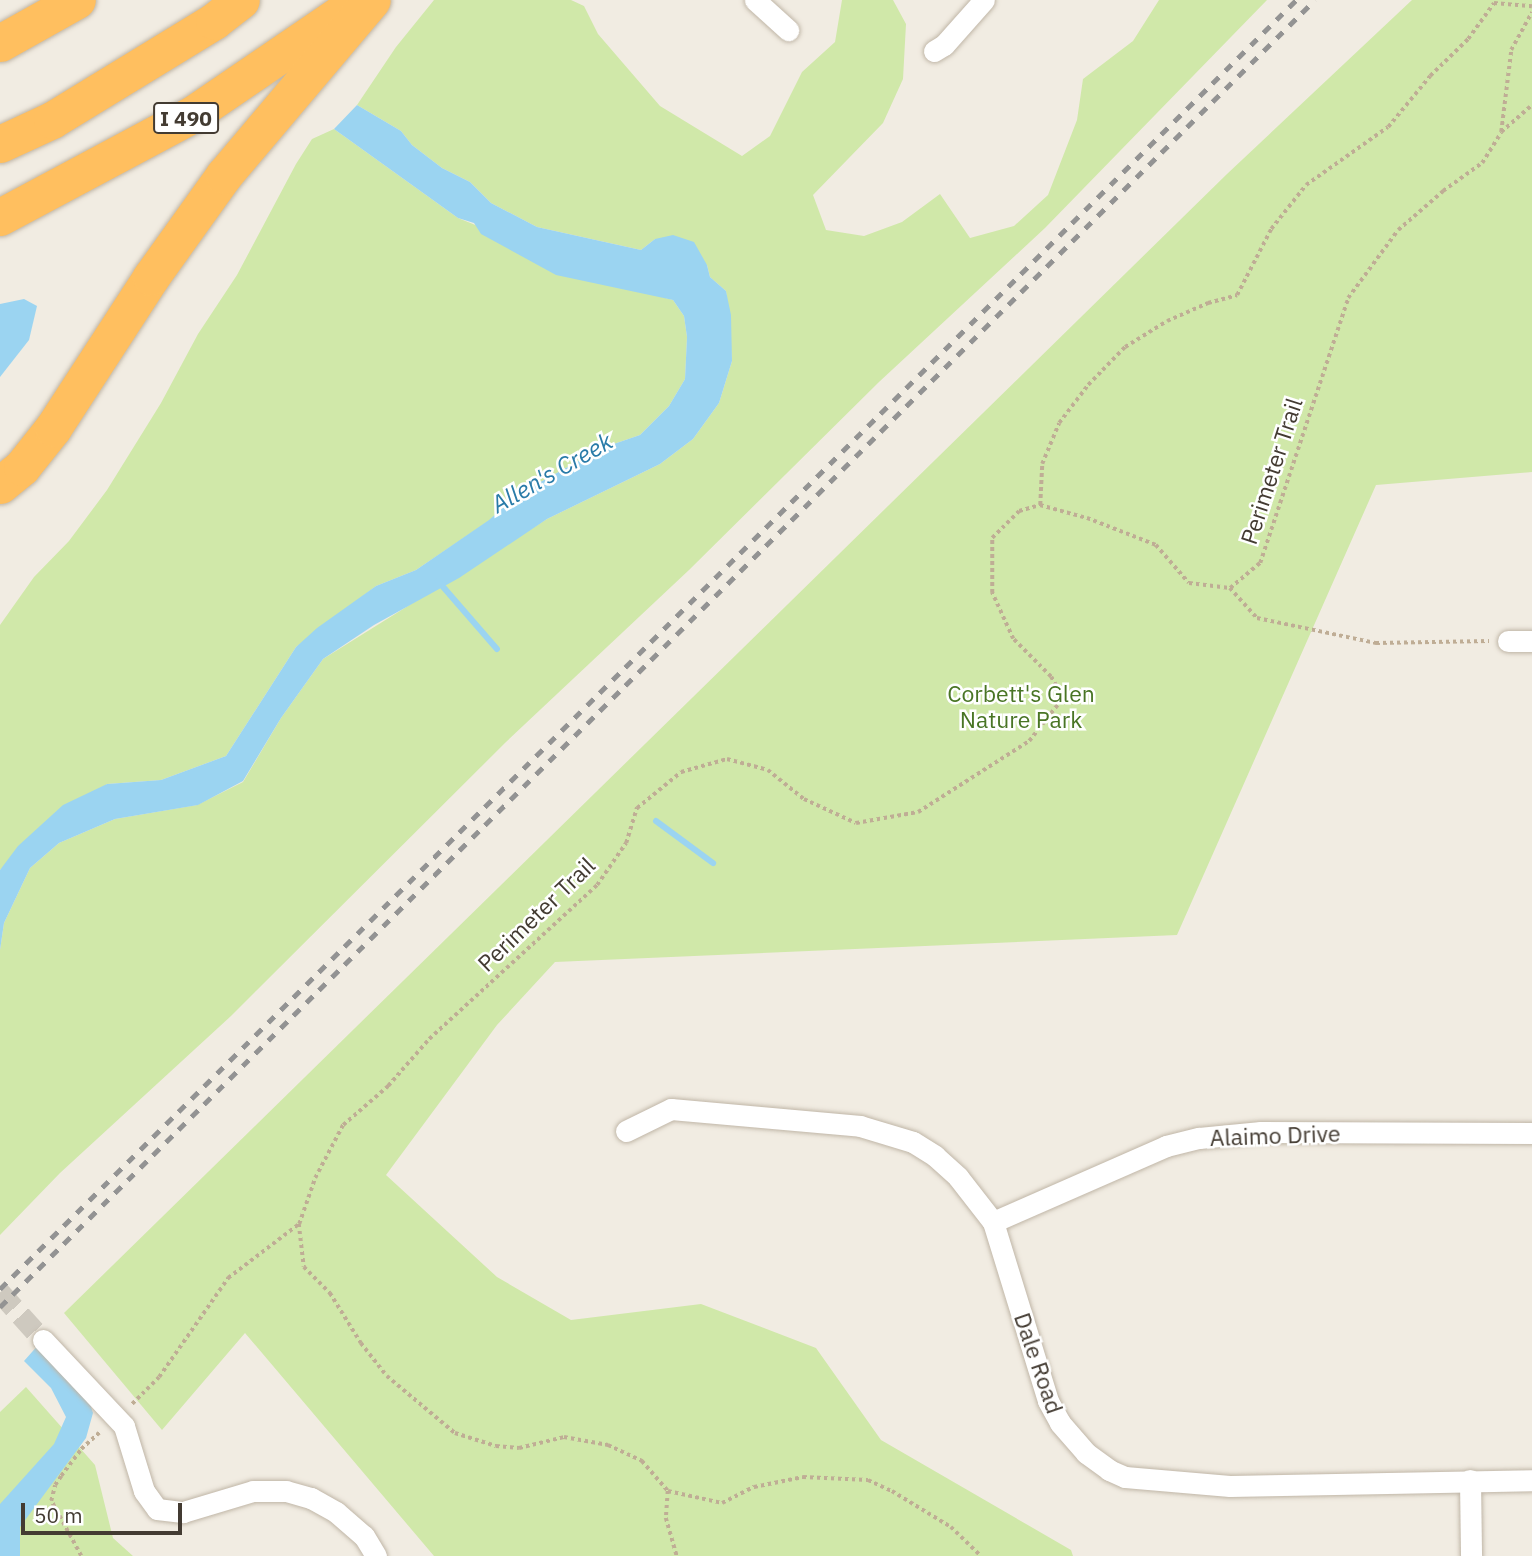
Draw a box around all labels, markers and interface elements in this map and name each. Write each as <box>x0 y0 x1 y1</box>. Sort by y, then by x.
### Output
road number: I 490 <box>153 100 219 136</box>
street label: Perimeter Trail <box>1234 394 1308 548</box>
water label: Allen's Creek <box>486 427 618 519</box>
park label: Corbett's Glen Nature Park <box>947 679 1095 733</box>
street label: Perimeter Trail <box>472 851 600 977</box>
street label: Alaimo Drive <box>1209 1119 1341 1151</box>
street label: Dale Road <box>1009 1309 1069 1417</box>
scale bar <box>24 1490 186 1534</box>
text: 50 m <box>34 1501 83 1529</box>

